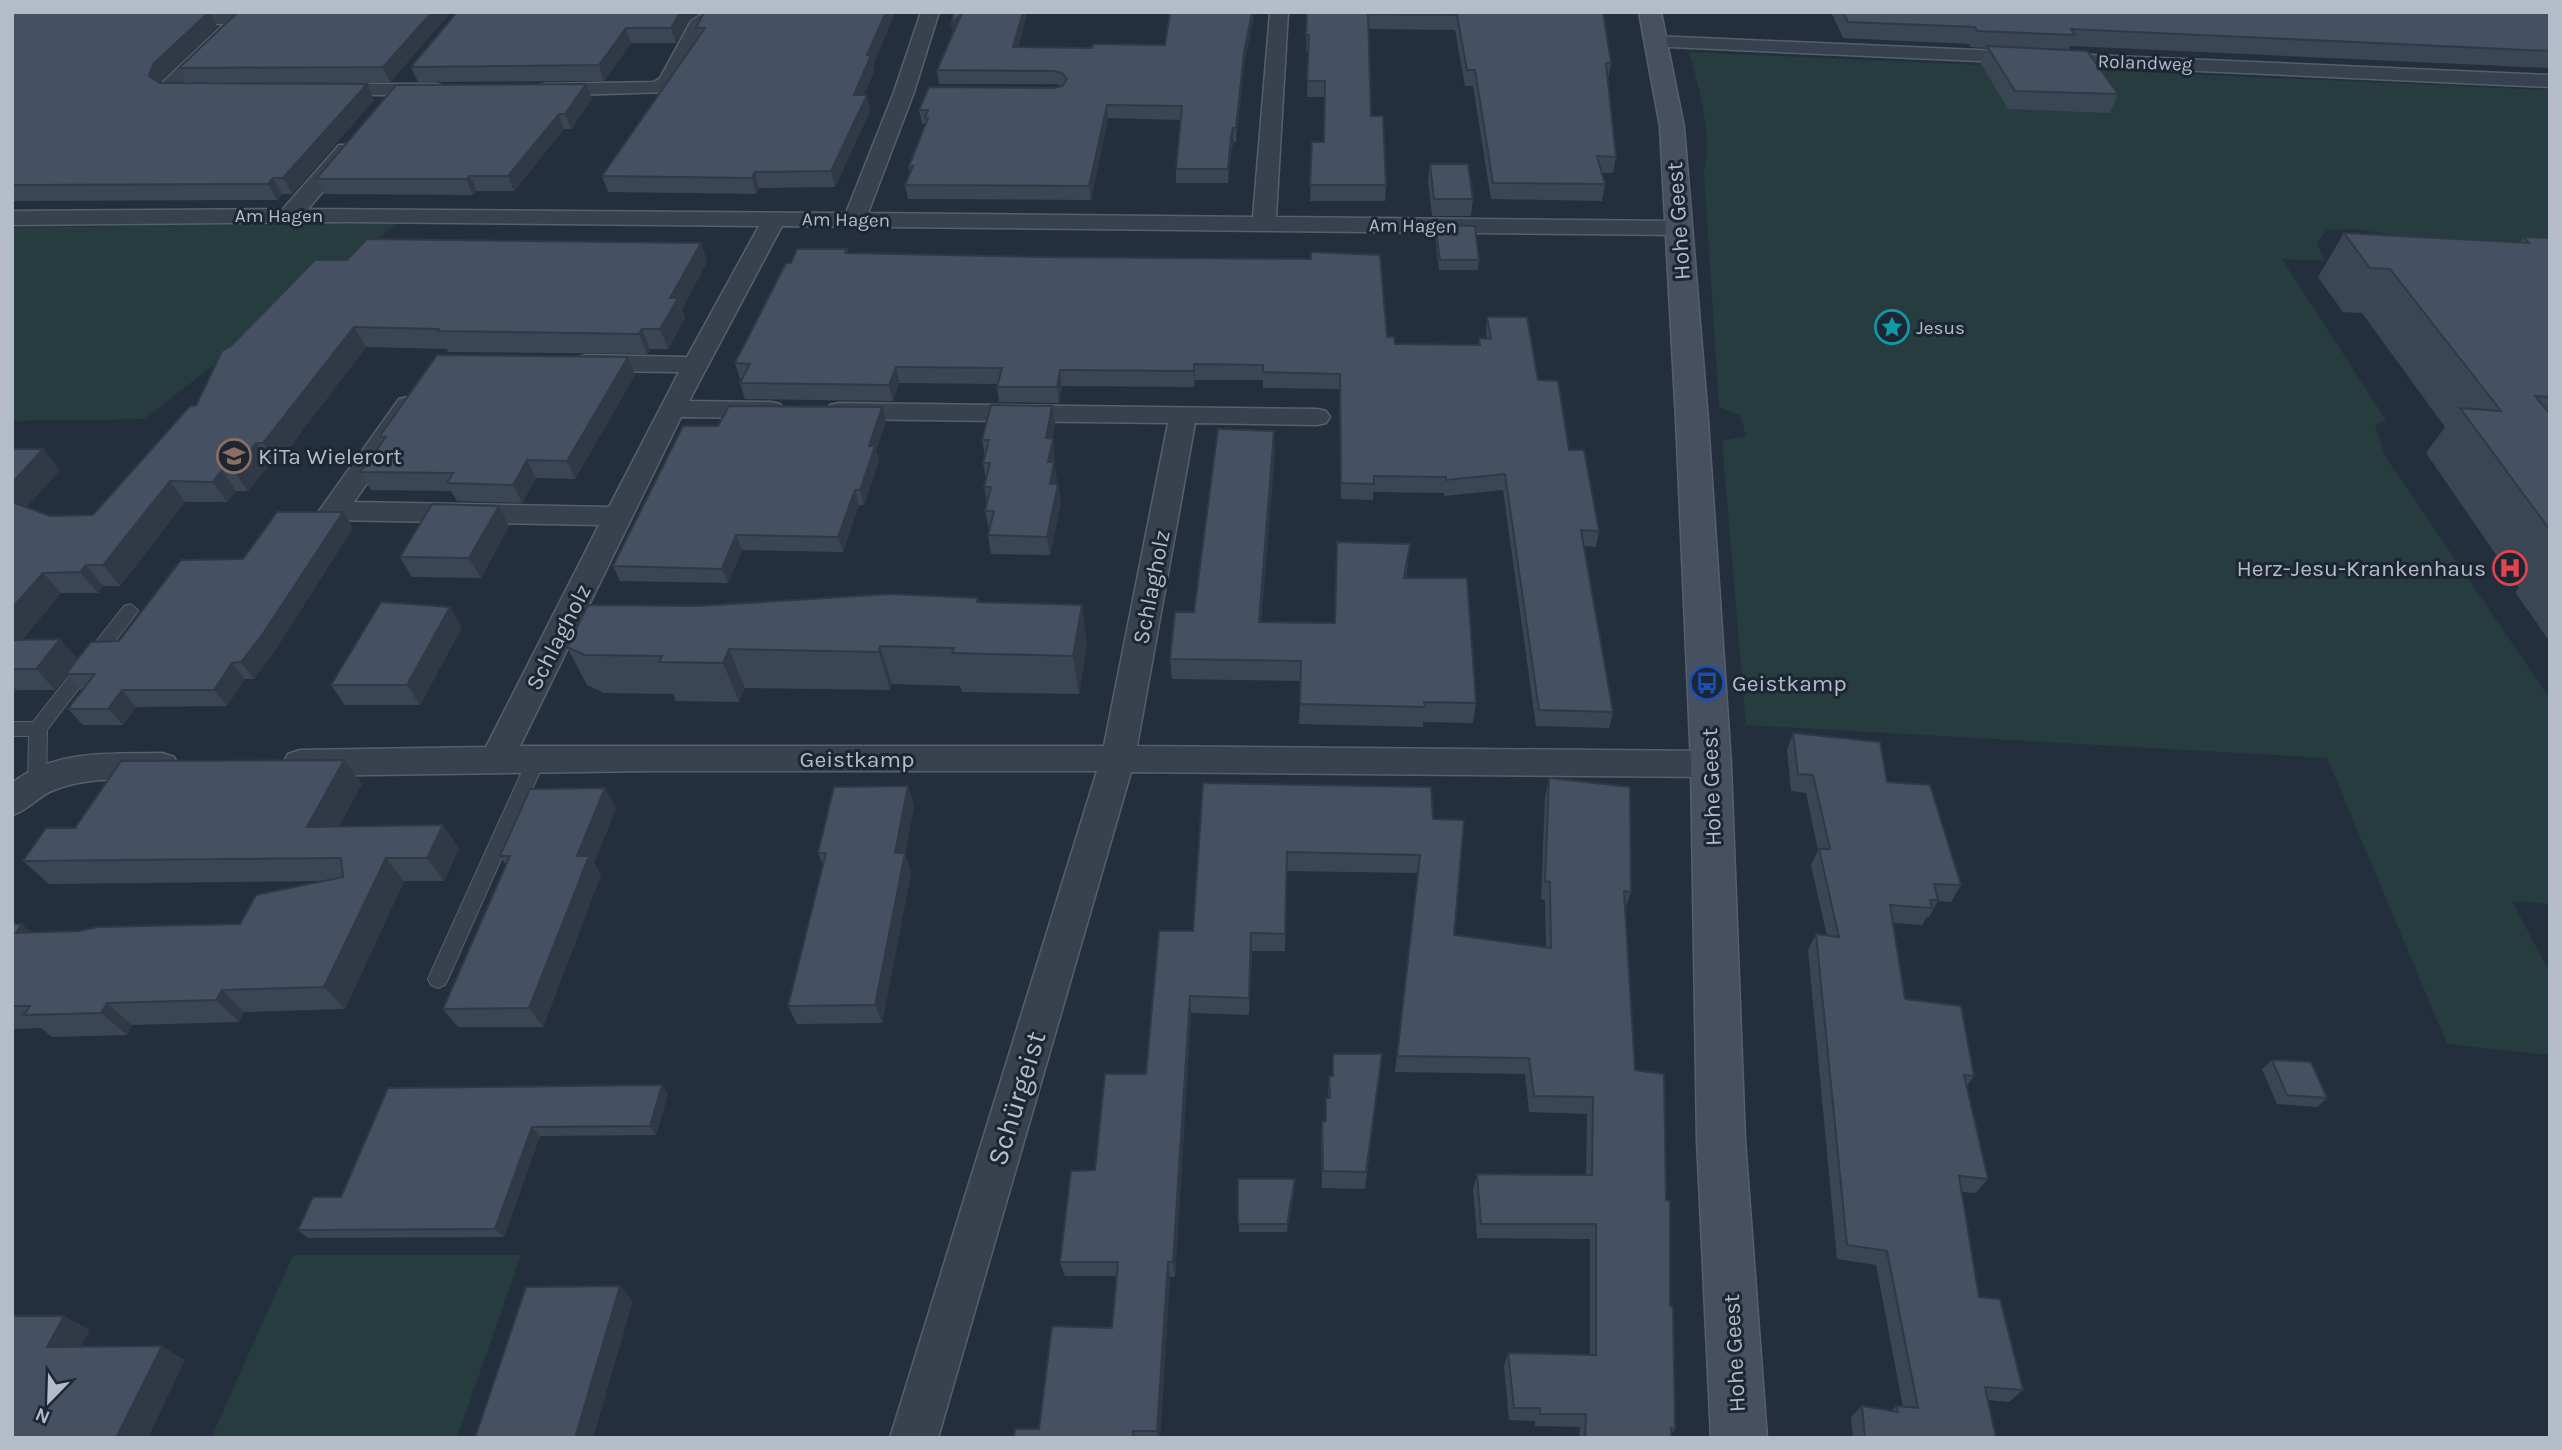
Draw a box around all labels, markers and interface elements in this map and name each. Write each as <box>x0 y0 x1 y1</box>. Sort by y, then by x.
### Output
street label: Rolandweg <box>2097 50 2193 76</box>
street label: Hohe Geest <box>1661 161 1696 281</box>
street label: Am Hagen <box>235 205 323 227</box>
street label: Am Hagen <box>802 208 890 232</box>
street label: Am Hagen <box>1369 214 1457 238</box>
place icon: Jesus <box>1873 308 1911 346</box>
place label: Jesus <box>1916 317 1965 339</box>
school or university icon: KiTa Wielerort <box>215 437 253 475</box>
place label: KiTa Wielerort <box>258 443 402 470</box>
street label: Schlagholz <box>1127 528 1176 646</box>
hospital icon: Herz-Jesu-Krankenhaus <box>2491 549 2529 587</box>
place label: Herz-Jesu-Krankenhaus <box>2236 555 2486 582</box>
street label: Schlagholz <box>520 580 597 695</box>
bus stop icon: Geistkamp <box>1688 664 1726 702</box>
place label: Geistkamp <box>1732 670 1847 697</box>
street label: Hohe Geest <box>1696 727 1727 847</box>
street label: Geistkamp <box>800 746 914 773</box>
street label: Schürgeist <box>980 1027 1053 1169</box>
street label: Hohe Geest <box>1718 1293 1751 1413</box>
north arrow <box>14 1366 84 1436</box>
text: N <box>32 1403 53 1429</box>

